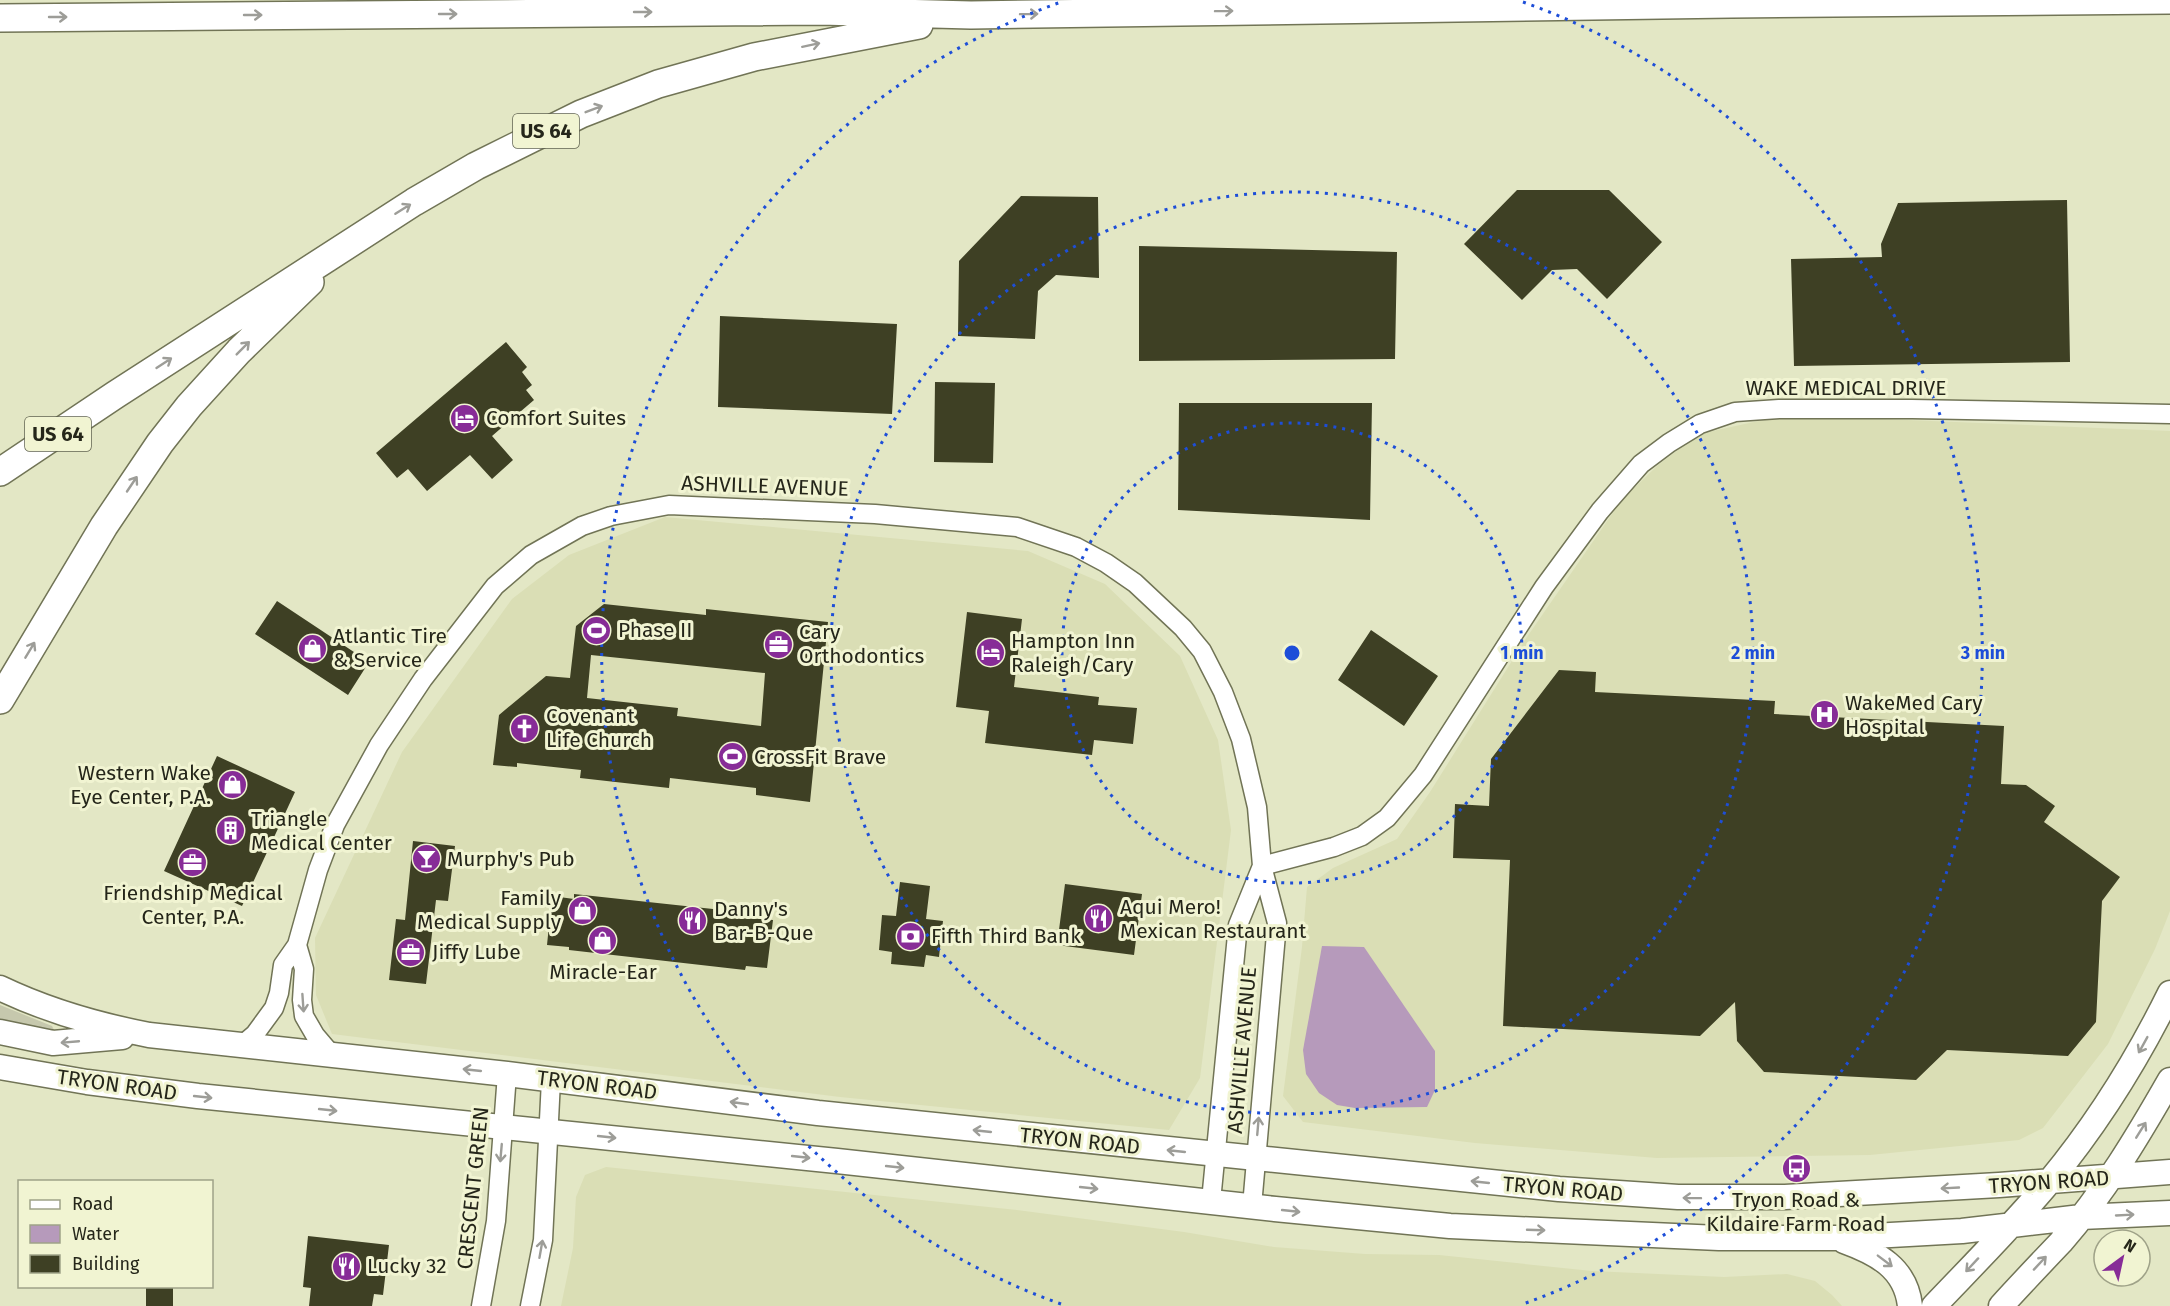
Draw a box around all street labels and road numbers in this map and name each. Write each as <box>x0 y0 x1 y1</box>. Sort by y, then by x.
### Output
road number: US 64 <box>513 114 579 148</box>
street label: WAKE MEDICAL DRIVE <box>1746 375 1947 401</box>
road number: US 64 <box>25 417 91 451</box>
street label: ASHVILLE AVENUE <box>681 470 849 502</box>
street label: ASHVILLE AVENUE <box>1222 965 1262 1135</box>
street label: TRYON ROAD <box>55 1064 179 1106</box>
street label: TRYON ROAD <box>535 1065 659 1105</box>
street label: CRESCENT GREEN <box>452 1105 494 1271</box>
street label: TRYON ROAD <box>1019 1122 1141 1160</box>
street label: TRYON ROAD <box>1988 1165 2110 1199</box>
street label: TRYON ROAD <box>1502 1171 1624 1207</box>

